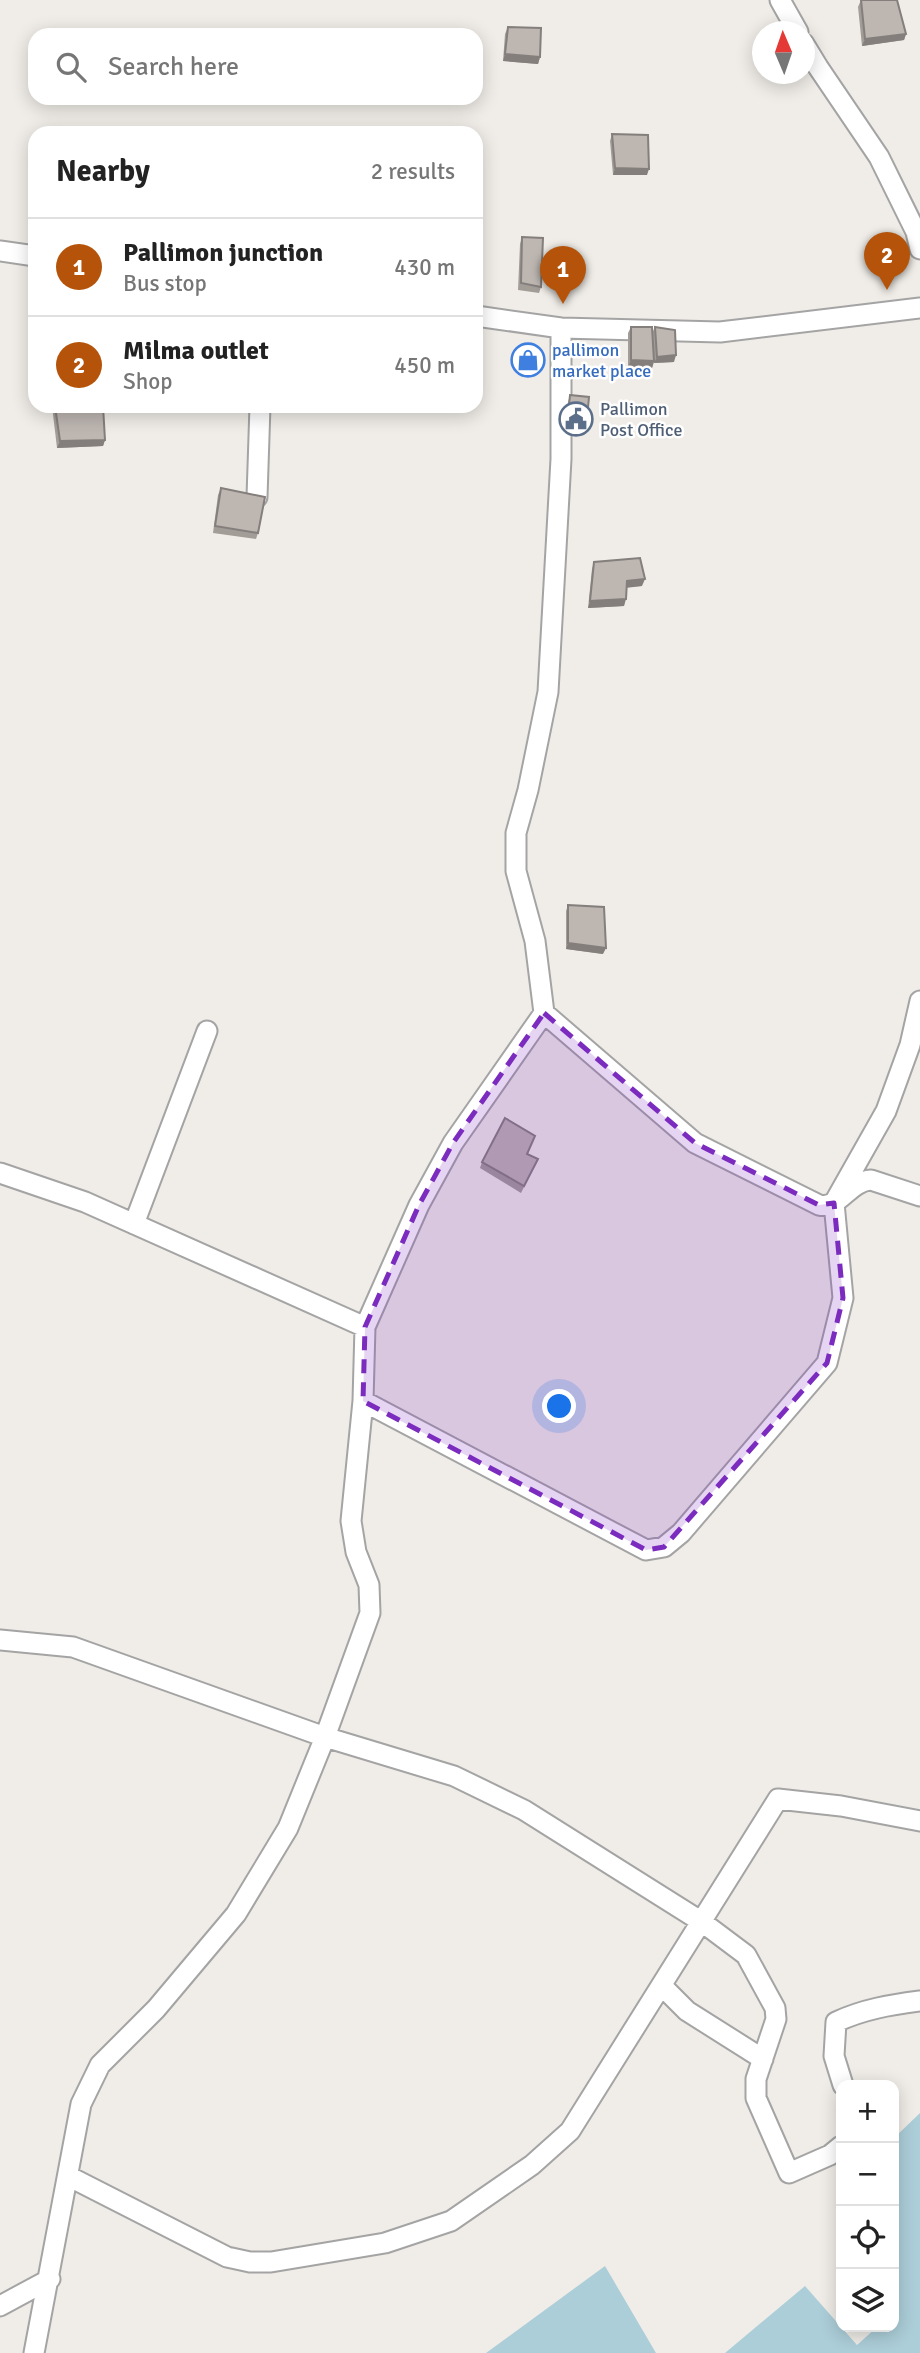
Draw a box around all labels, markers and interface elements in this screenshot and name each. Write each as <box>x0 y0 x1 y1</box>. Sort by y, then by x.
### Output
north arrow <box>752 21 815 84</box>
search box <box>28 28 483 105</box>
icon: search <box>52 48 90 86</box>
text: Search here <box>108 51 239 83</box>
text: Nearby <box>56 153 150 190</box>
text: 2 results <box>371 157 455 186</box>
pin: 2 <box>864 232 910 290</box>
text: Pallimon junction <box>123 237 323 269</box>
pin: 1 <box>540 246 586 304</box>
text: 1 <box>73 253 85 282</box>
text: 430 m <box>394 253 455 282</box>
text: Bus stop <box>123 269 207 298</box>
text: Milma outlet <box>123 335 269 367</box>
place label: pallimon market place <box>552 339 651 382</box>
shop icon: pallimon market place <box>509 341 547 379</box>
text: 2 <box>73 351 85 380</box>
text: 450 m <box>394 351 455 380</box>
text: Shop <box>123 367 172 396</box>
place label: Pallimon Post Office <box>600 398 682 441</box>
public building icon: Pallimon Post Office <box>557 400 595 438</box>
your location <box>542 1389 576 1423</box>
map controls <box>836 2080 899 2332</box>
button: + <box>836 2080 899 2143</box>
button: − <box>836 2143 899 2206</box>
button: locate <box>836 2206 899 2269</box>
button: layers <box>836 2269 899 2332</box>

